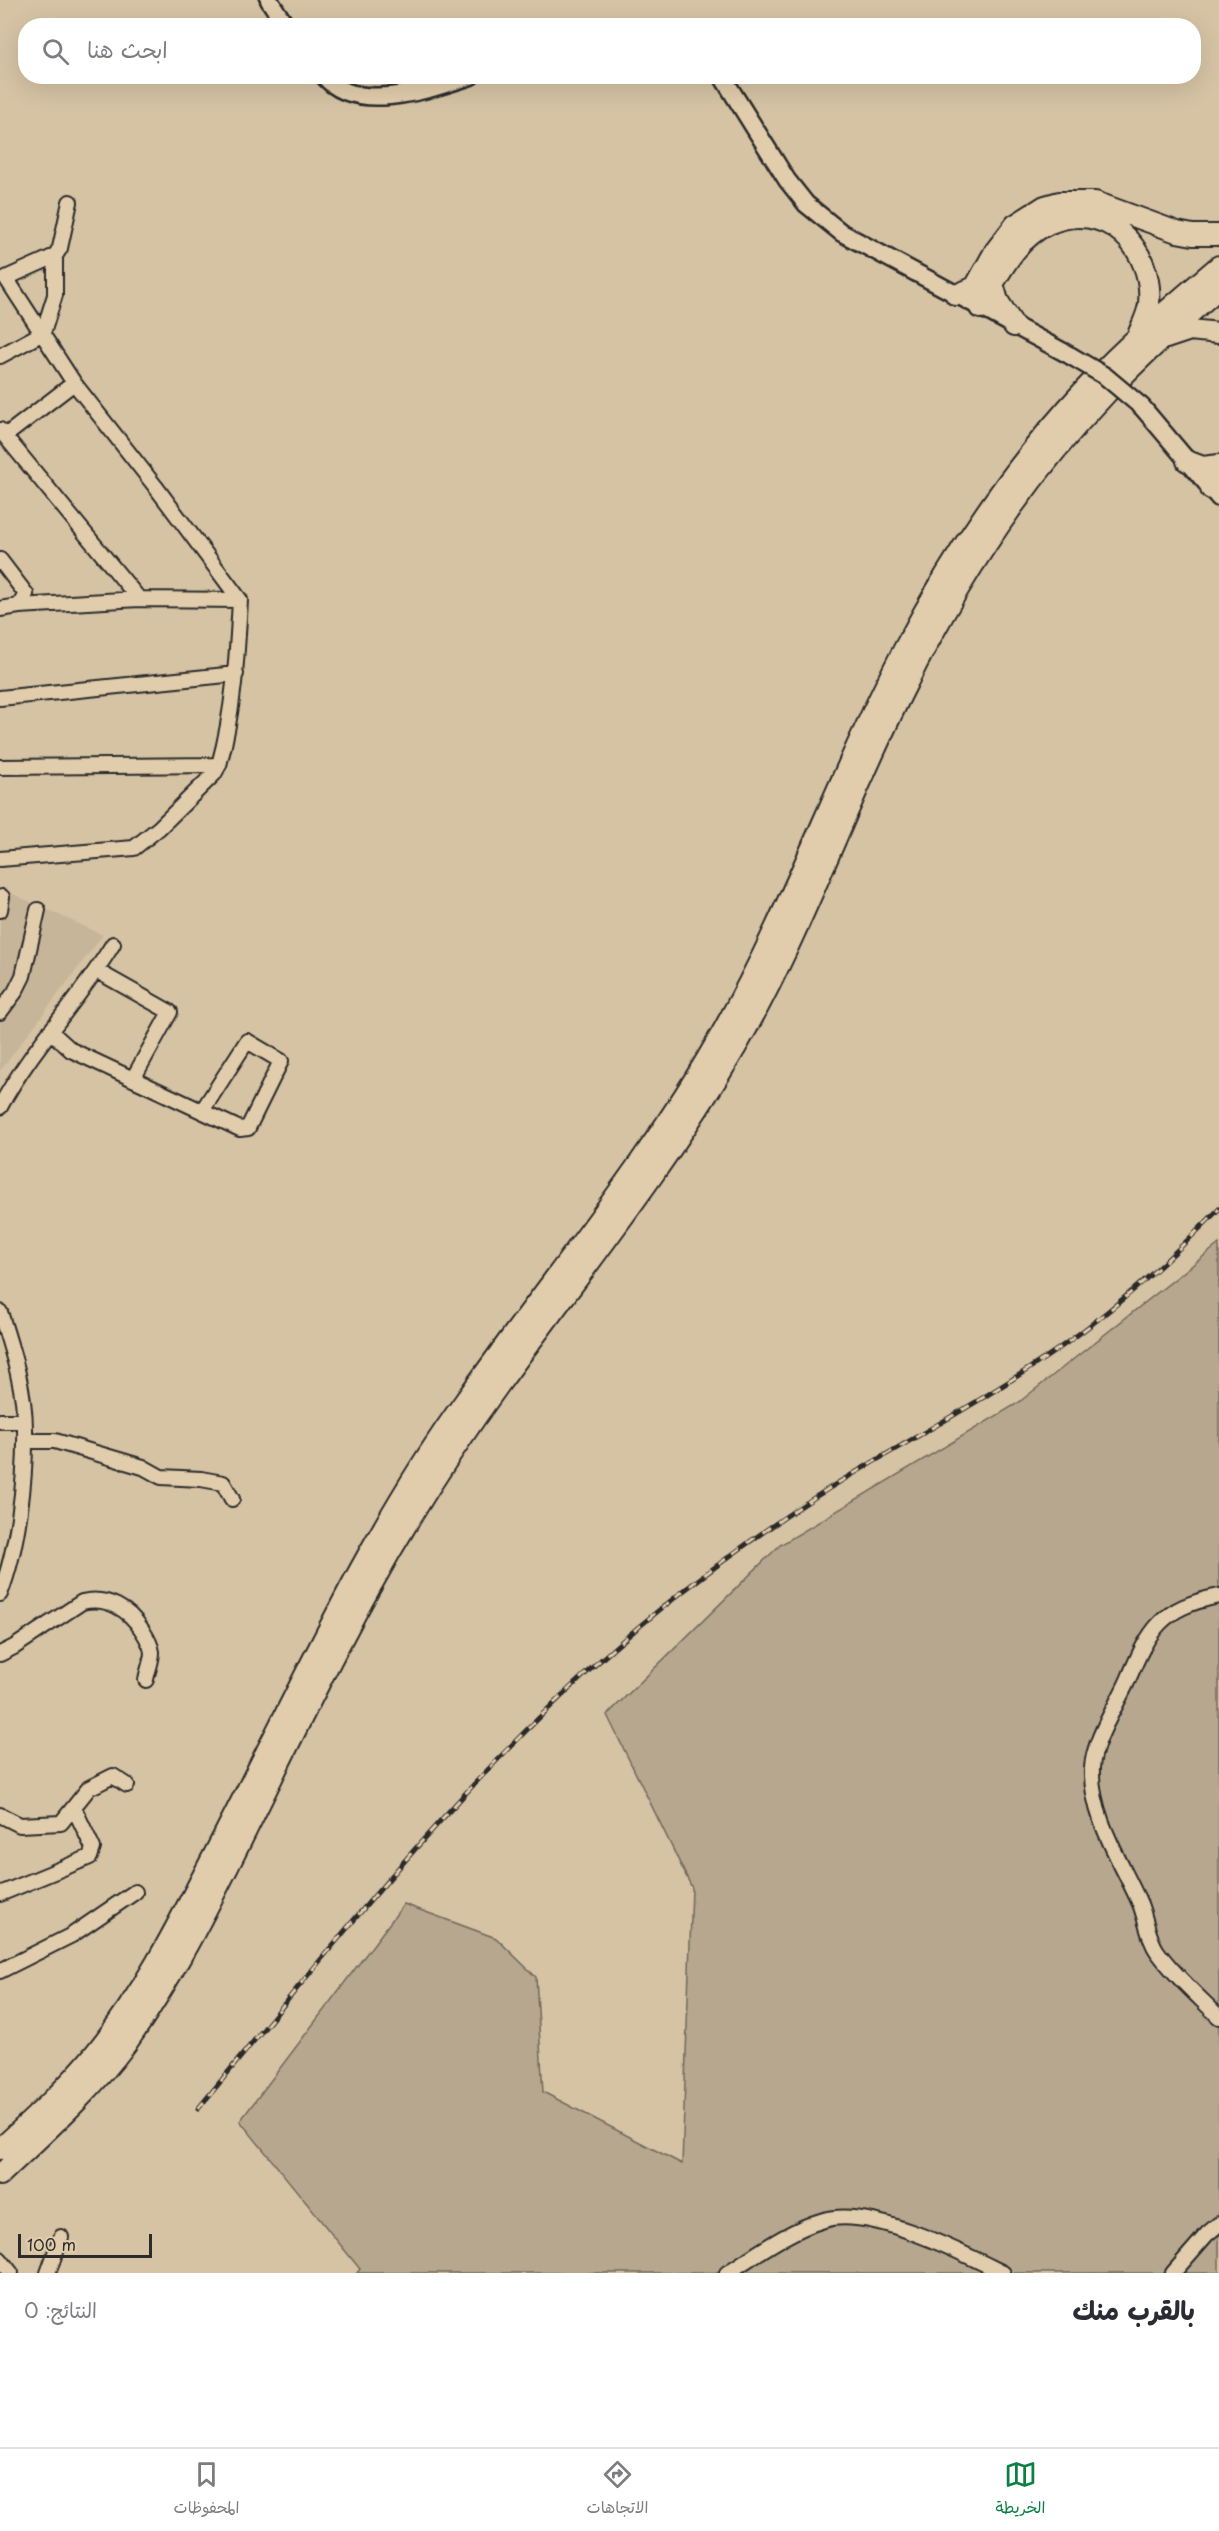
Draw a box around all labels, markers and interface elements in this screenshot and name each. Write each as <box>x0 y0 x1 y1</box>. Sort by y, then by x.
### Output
search box <box>18 18 1201 84</box>
text: ابحث هنا <box>87 32 168 65</box>
icon: search <box>39 35 72 68</box>
scale bar <box>18 2231 152 2258</box>
text: 100 m <box>27 2232 76 2256</box>
text: بالقرب منك <box>1073 2290 1195 2329</box>
text: النتائج: 0 <box>24 2295 97 2325</box>
tab: المحفوظات <box>174 2458 239 2522</box>
tab: الاتجاهات <box>587 2458 648 2522</box>
tab: الخريطة <box>996 2458 1045 2522</box>

